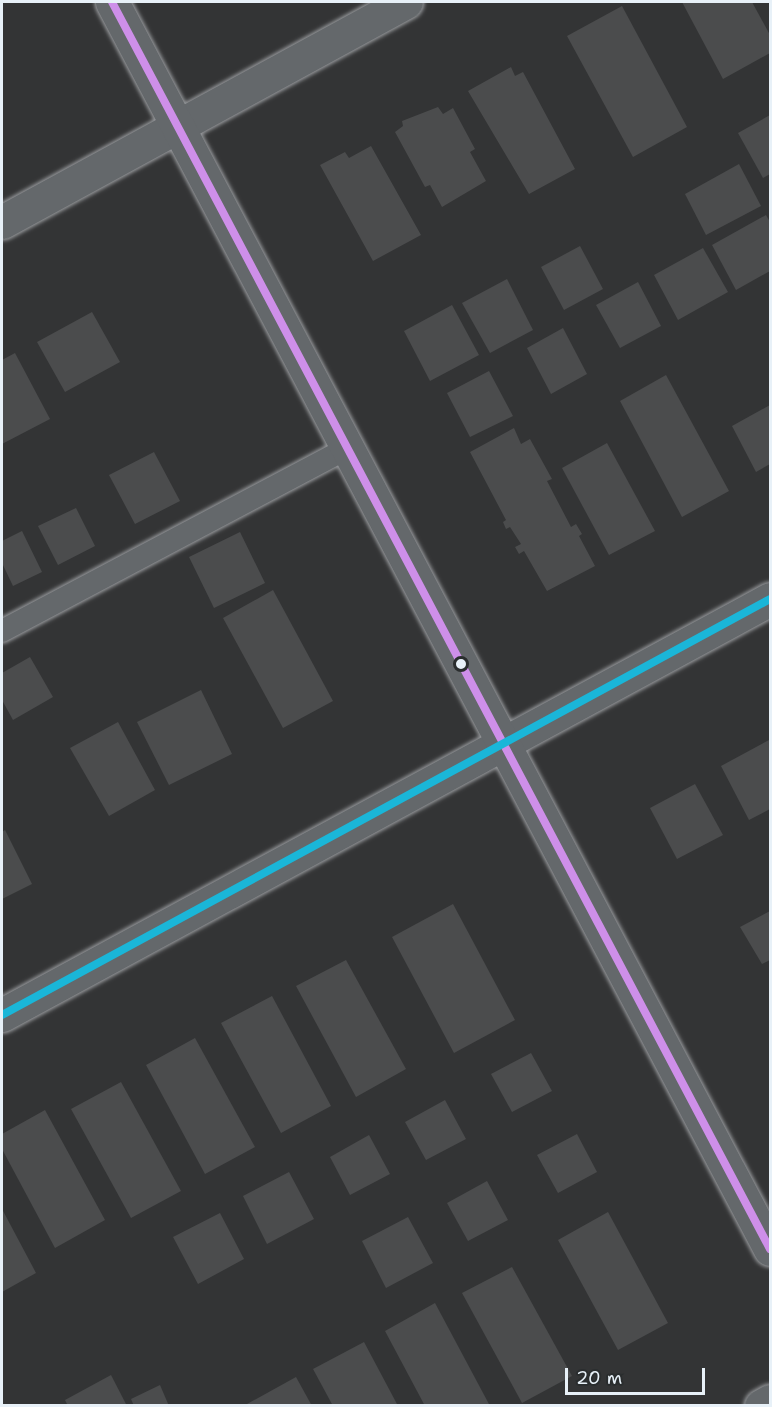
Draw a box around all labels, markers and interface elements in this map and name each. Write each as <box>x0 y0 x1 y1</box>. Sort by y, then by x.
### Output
unlabelled marker <box>455 658 467 670</box>
scale bar <box>568 1356 708 1394</box>
text: 20 m <box>576 1366 622 1390</box>

